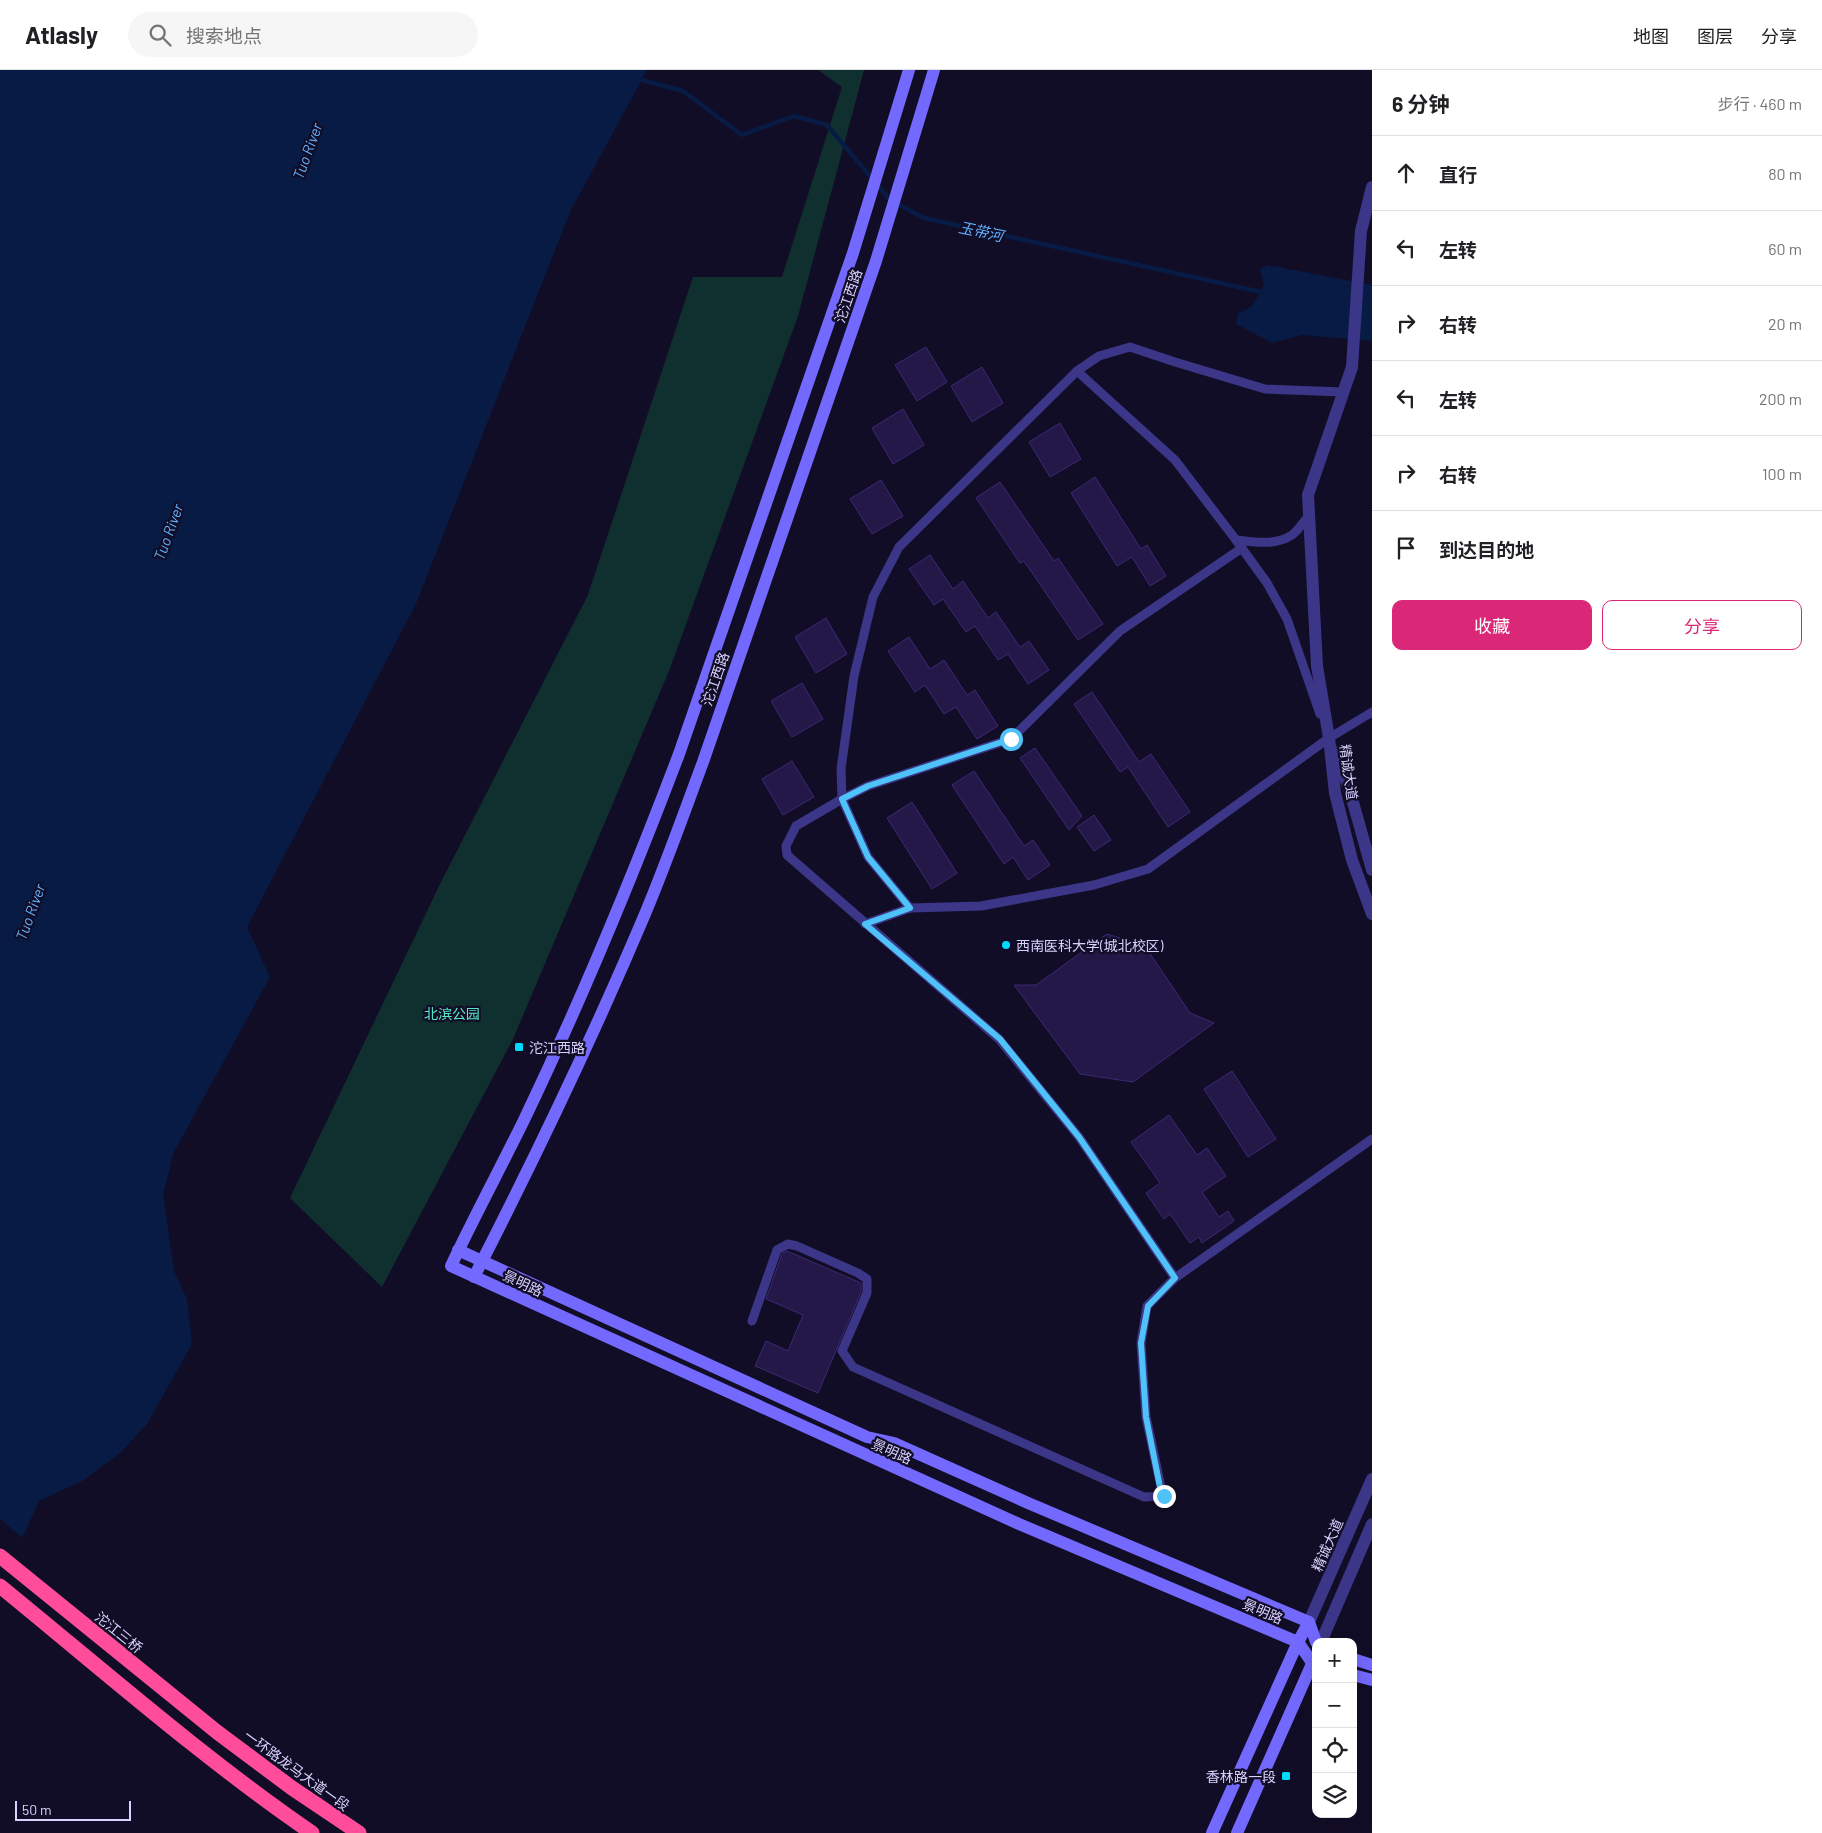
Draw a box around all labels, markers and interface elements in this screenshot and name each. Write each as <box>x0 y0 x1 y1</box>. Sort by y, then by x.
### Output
search box <box>128 12 478 57</box>
text: Atlasly <box>25 20 98 49</box>
icon: search <box>146 21 174 49</box>
text: 搜索地点 <box>186 24 262 47</box>
text: 地图 <box>1633 25 1669 47</box>
text: 图层 <box>1697 25 1733 47</box>
text: 分享 <box>1761 25 1797 47</box>
text: 6 分钟 <box>1392 91 1449 116</box>
text: 步行 · 460 m <box>1718 94 1802 113</box>
water label: Tuo River <box>289 120 326 182</box>
icon: ahead <box>1392 159 1420 187</box>
text: 直行 <box>1439 163 1477 186</box>
text: 80 m <box>1768 164 1802 183</box>
water label: 玉带河 <box>957 218 1008 245</box>
icon: left <box>1392 234 1420 262</box>
text: 左转 <box>1439 238 1477 261</box>
text: 60 m <box>1768 239 1802 258</box>
street label: 沱江西路 <box>831 267 865 325</box>
icon: right <box>1392 309 1420 337</box>
text: 右转 <box>1439 313 1477 336</box>
text: 20 m <box>1768 314 1802 333</box>
icon: left <box>1392 384 1420 412</box>
text: 左转 <box>1439 388 1477 411</box>
text: 200 m <box>1759 389 1802 408</box>
icon: right <box>1392 459 1420 487</box>
text: 右转 <box>1439 463 1477 486</box>
text: 100 m <box>1762 464 1802 483</box>
water label: Tuo River <box>150 501 187 563</box>
icon: arrive <box>1392 534 1420 562</box>
text: 到达目的地 <box>1439 538 1534 561</box>
button: 收藏 <box>1392 600 1592 650</box>
button: 分享 <box>1602 600 1802 650</box>
street label: 沱江西路 <box>698 650 732 708</box>
route start <box>1000 728 1023 751</box>
street label: 精诚大道 <box>1337 743 1361 801</box>
water label: Tuo River <box>12 881 49 943</box>
place label: 西南医科大学(城北校区) <box>1016 937 1164 954</box>
marker: 西南医科大学(城北校区) <box>1000 939 1012 951</box>
park label: 北滨公园 <box>424 1005 480 1022</box>
place label: 沱江西路 <box>529 1039 585 1056</box>
marker: 沱江西路 <box>513 1041 525 1053</box>
street label: 景明路 <box>500 1266 546 1300</box>
street label: 景明路 <box>869 1435 915 1467</box>
route end <box>1153 1485 1176 1508</box>
street label: 精诚大道 <box>1308 1516 1346 1574</box>
street label: 景明路 <box>1240 1595 1286 1627</box>
street label: 沱江三桥 <box>92 1608 146 1656</box>
map controls <box>1312 1638 1357 1818</box>
button: + <box>1312 1638 1357 1683</box>
button: − <box>1312 1683 1357 1728</box>
street label: 一环路龙马大道一段 <box>241 1726 353 1814</box>
button: locate <box>1312 1728 1357 1773</box>
place label: 香林路一段 <box>1206 1768 1276 1785</box>
marker: 香林路一段 <box>1280 1770 1292 1782</box>
button: layers <box>1312 1773 1357 1818</box>
scale bar <box>15 1798 131 1821</box>
text: 50 m <box>22 1801 51 1818</box>

